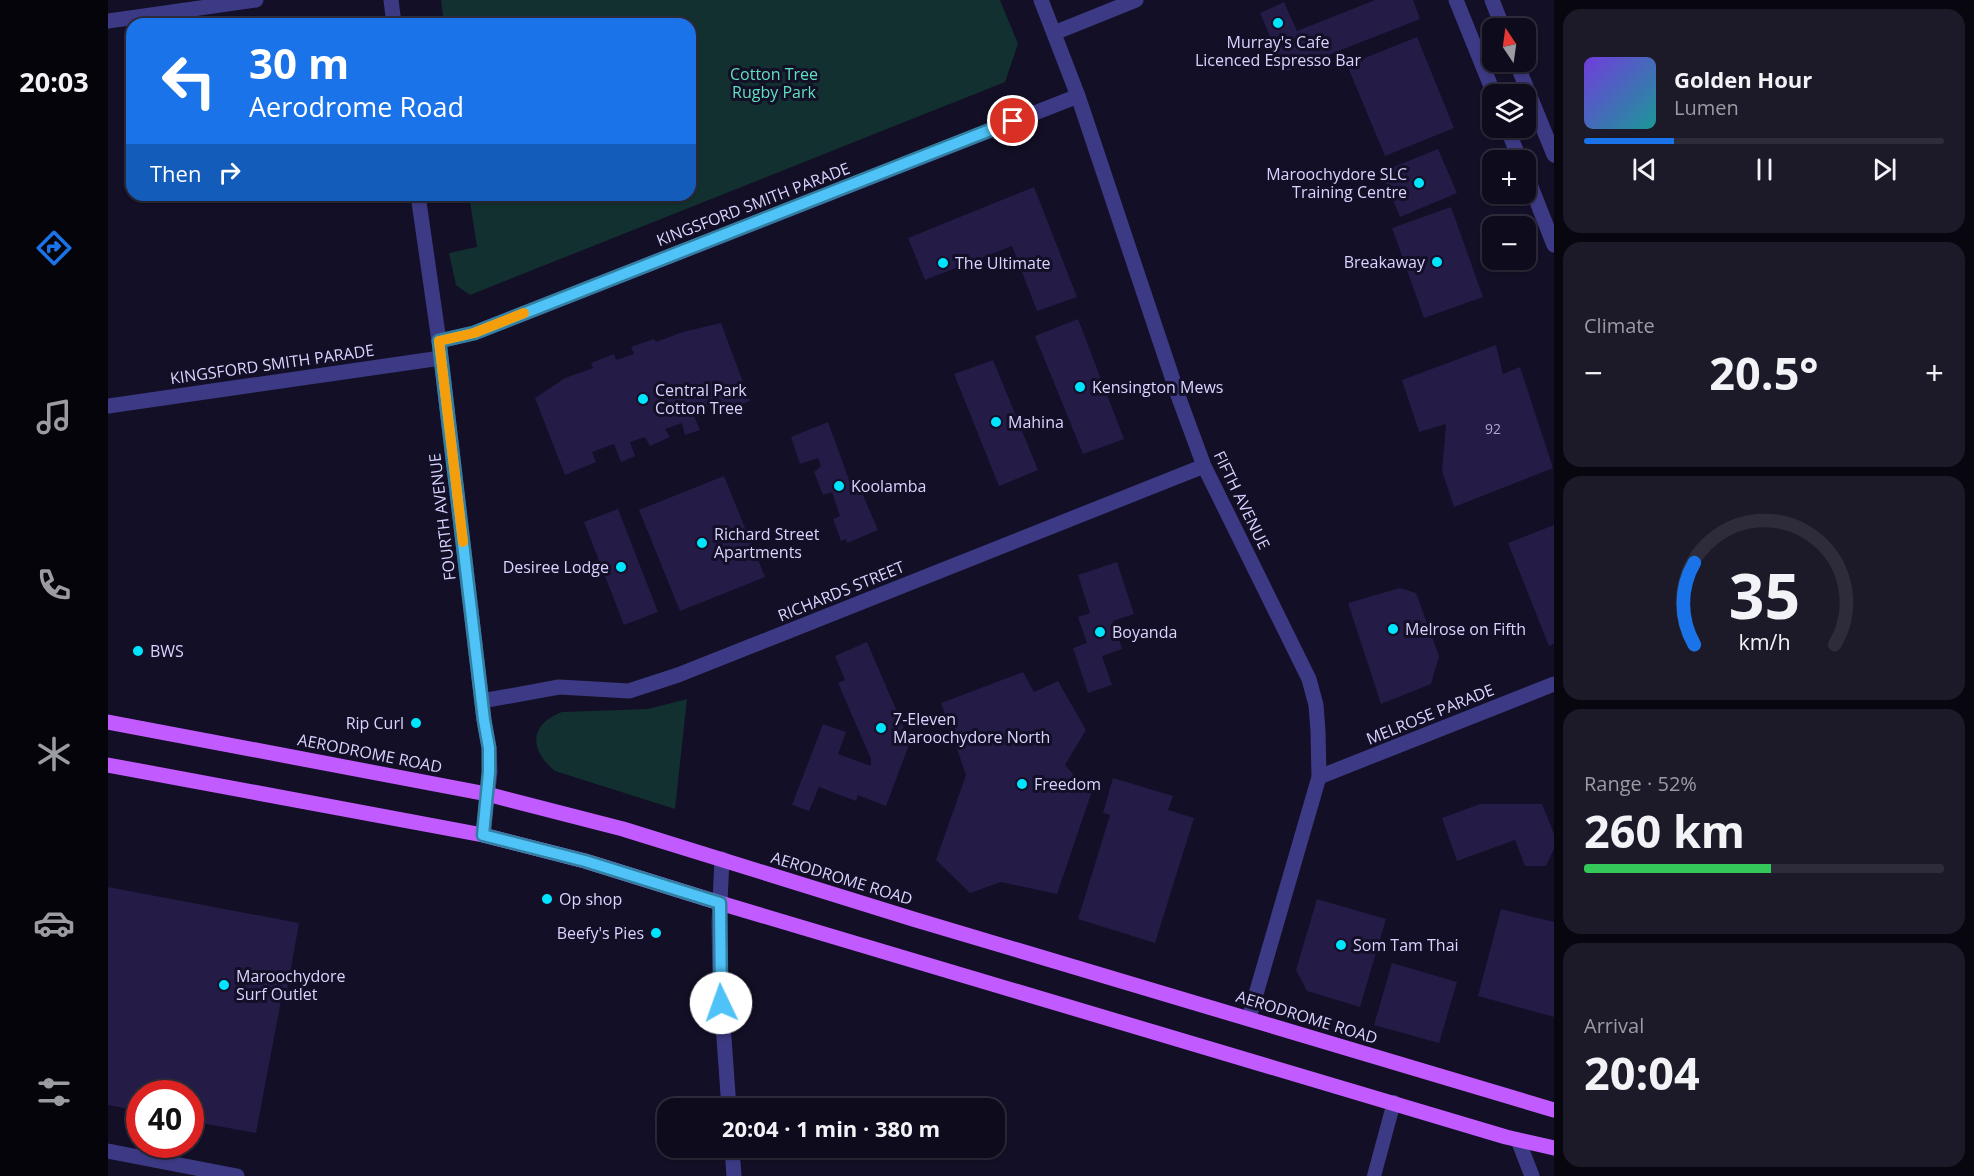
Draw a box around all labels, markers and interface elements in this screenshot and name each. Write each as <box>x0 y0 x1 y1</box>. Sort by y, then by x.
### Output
marker: Murray's Cafe Licenced Espresso Bar <box>1271 16 1285 30</box>
north arrow <box>1482 18 1536 72</box>
map controls <box>1482 18 1536 270</box>
place label: Murray's Cafe Licenced Espresso Bar <box>1195 31 1361 71</box>
text: 30 m <box>249 34 349 91</box>
icon: left <box>150 42 228 120</box>
text: 20:03 <box>19 63 89 100</box>
park label: Cotton Tree Rugby Park <box>730 63 818 103</box>
text: Golden Hour <box>1674 64 1812 94</box>
button: layers <box>1482 84 1536 138</box>
text: Aerodrome Road <box>249 88 464 125</box>
text: Lumen <box>1674 94 1739 121</box>
pin <box>987 95 1038 146</box>
icon: arrive <box>996 104 1029 137</box>
button: + <box>1482 150 1536 204</box>
icon: previous <box>1628 153 1661 186</box>
icon: pause <box>1748 153 1781 186</box>
icon: next <box>1868 153 1901 186</box>
icon: right <box>213 156 246 189</box>
street label: KINGSFORD SMITH PARADE <box>653 157 853 251</box>
text: Then <box>150 158 201 188</box>
place label: Maroochydore SLC Training Centre <box>1266 163 1407 203</box>
marker: Maroochydore SLC Training Centre <box>1412 176 1426 190</box>
button: − <box>1482 216 1536 270</box>
icon: directions <box>33 227 75 269</box>
place label: Breakaway <box>1344 251 1426 273</box>
place label: The Ultimate <box>955 252 1051 274</box>
marker: Breakaway <box>1430 255 1444 269</box>
marker: The Ultimate <box>936 256 950 270</box>
text: Climate <box>1584 312 1655 339</box>
street label: KINGSFORD SMITH PARADE <box>169 339 375 389</box>
text: 20.5° <box>1709 342 1819 403</box>
text: − <box>1584 350 1603 395</box>
text: + <box>1925 350 1944 395</box>
place label: Kensington Mews <box>1092 376 1223 398</box>
place label: Central Park Cotton Tree <box>655 379 747 419</box>
marker: Kensington Mews <box>1073 380 1087 394</box>
marker: Central Park Cotton Tree <box>636 392 650 406</box>
icon: music <box>33 396 75 438</box>
place label: Mahina <box>1008 411 1064 433</box>
marker: Mahina <box>989 415 1003 429</box>
house number: 92 <box>1485 419 1501 438</box>
street label: FIFTH AVENUE <box>1209 447 1275 553</box>
street label: FOURTH AVENUE <box>423 452 461 582</box>
place label: Koolamba <box>851 475 926 497</box>
marker: Koolamba <box>832 479 846 493</box>
place label: Richard Street Apartments <box>714 523 820 563</box>
marker: Richard Street Apartments <box>695 536 709 550</box>
text: 35 <box>1728 552 1800 637</box>
street label: RICHARDS STREET <box>774 555 908 626</box>
place label: Desiree Lodge <box>503 556 609 578</box>
marker: Desiree Lodge <box>614 560 628 574</box>
icon: phone <box>33 564 75 606</box>
place label: Melrose on Fifth <box>1405 618 1526 640</box>
place label: Boyanda <box>1112 621 1177 643</box>
marker: Melrose on Fifth <box>1386 622 1400 636</box>
marker: Boyanda <box>1093 625 1107 639</box>
text: km/h <box>1738 627 1790 656</box>
place label: BWS <box>150 640 184 662</box>
marker: BWS <box>131 644 145 658</box>
street label: MELROSE PARADE <box>1363 678 1497 750</box>
place label: 7-Eleven Maroochydore North <box>893 708 1050 748</box>
place label: Rip Curl <box>346 712 404 734</box>
marker: Rip Curl <box>409 716 423 730</box>
marker: 7-Eleven Maroochydore North <box>874 721 888 735</box>
street label: AERODROME ROAD <box>296 728 444 778</box>
icon: climate <box>33 733 75 775</box>
text: Range · 52% <box>1584 770 1697 797</box>
place label: Freedom <box>1034 773 1101 795</box>
marker: Freedom <box>1015 777 1029 791</box>
text: 260 km <box>1584 800 1745 861</box>
street label: AERODROME ROAD <box>769 846 915 910</box>
place label: Op shop <box>559 888 622 910</box>
marker: Op shop <box>540 892 554 906</box>
icon: car <box>33 902 75 944</box>
place label: Beefy's Pies <box>557 922 644 944</box>
marker: Beefy's Pies <box>649 926 663 940</box>
place label: Som Tam Thai <box>1353 934 1459 956</box>
marker: Som Tam Thai <box>1334 938 1348 952</box>
place label: Maroochydore Surf Outlet <box>236 965 346 1005</box>
position arrow <box>689 971 753 1035</box>
marker: Maroochydore Surf Outlet <box>217 978 231 992</box>
street label: AERODROME ROAD <box>1234 985 1380 1049</box>
text: Arrival <box>1584 1012 1644 1039</box>
text: 20:04 <box>1584 1042 1700 1103</box>
icon: filters <box>33 1071 75 1113</box>
speed limit sign: 40 <box>126 1080 204 1158</box>
text: 20:04 · 1 min · 380 m <box>722 1113 940 1143</box>

